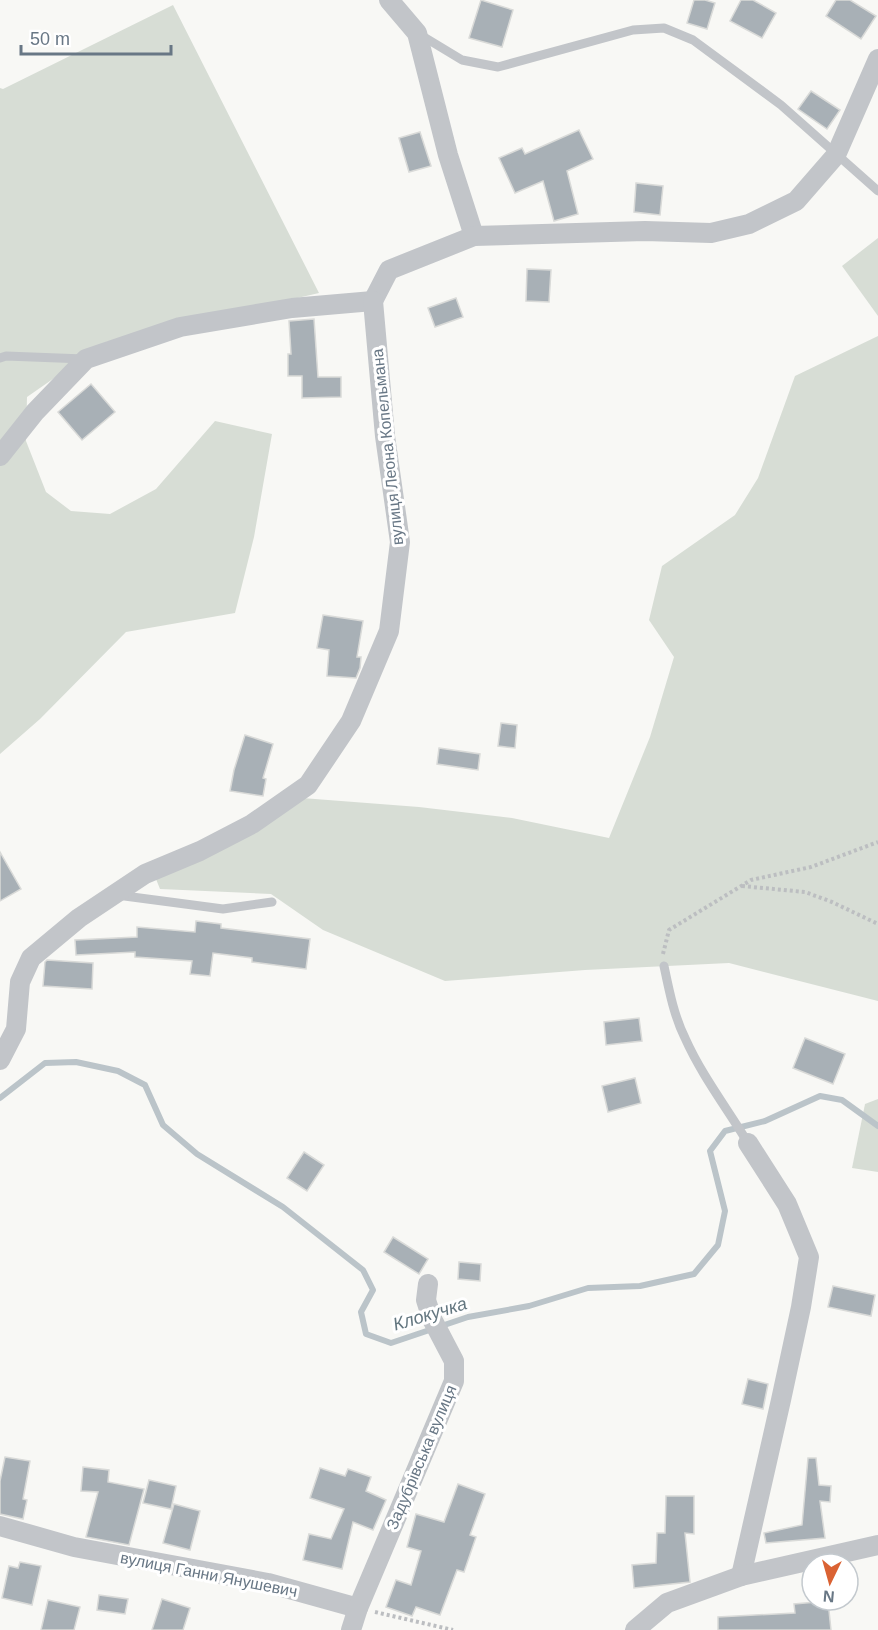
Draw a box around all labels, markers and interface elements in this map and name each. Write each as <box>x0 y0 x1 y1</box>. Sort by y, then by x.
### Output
scale bar <box>21 18 171 56</box>
text: 50 m <box>30 29 70 49</box>
street label: вулиця Леона Копельмана <box>369 348 406 546</box>
water label: Клокучка <box>391 1293 469 1335</box>
street label: Задубрівська вулиця <box>383 1383 460 1532</box>
street label: вулиця Ганни Янушевич <box>119 1549 299 1600</box>
north arrow <box>800 1552 860 1612</box>
text: N <box>822 1587 835 1605</box>

